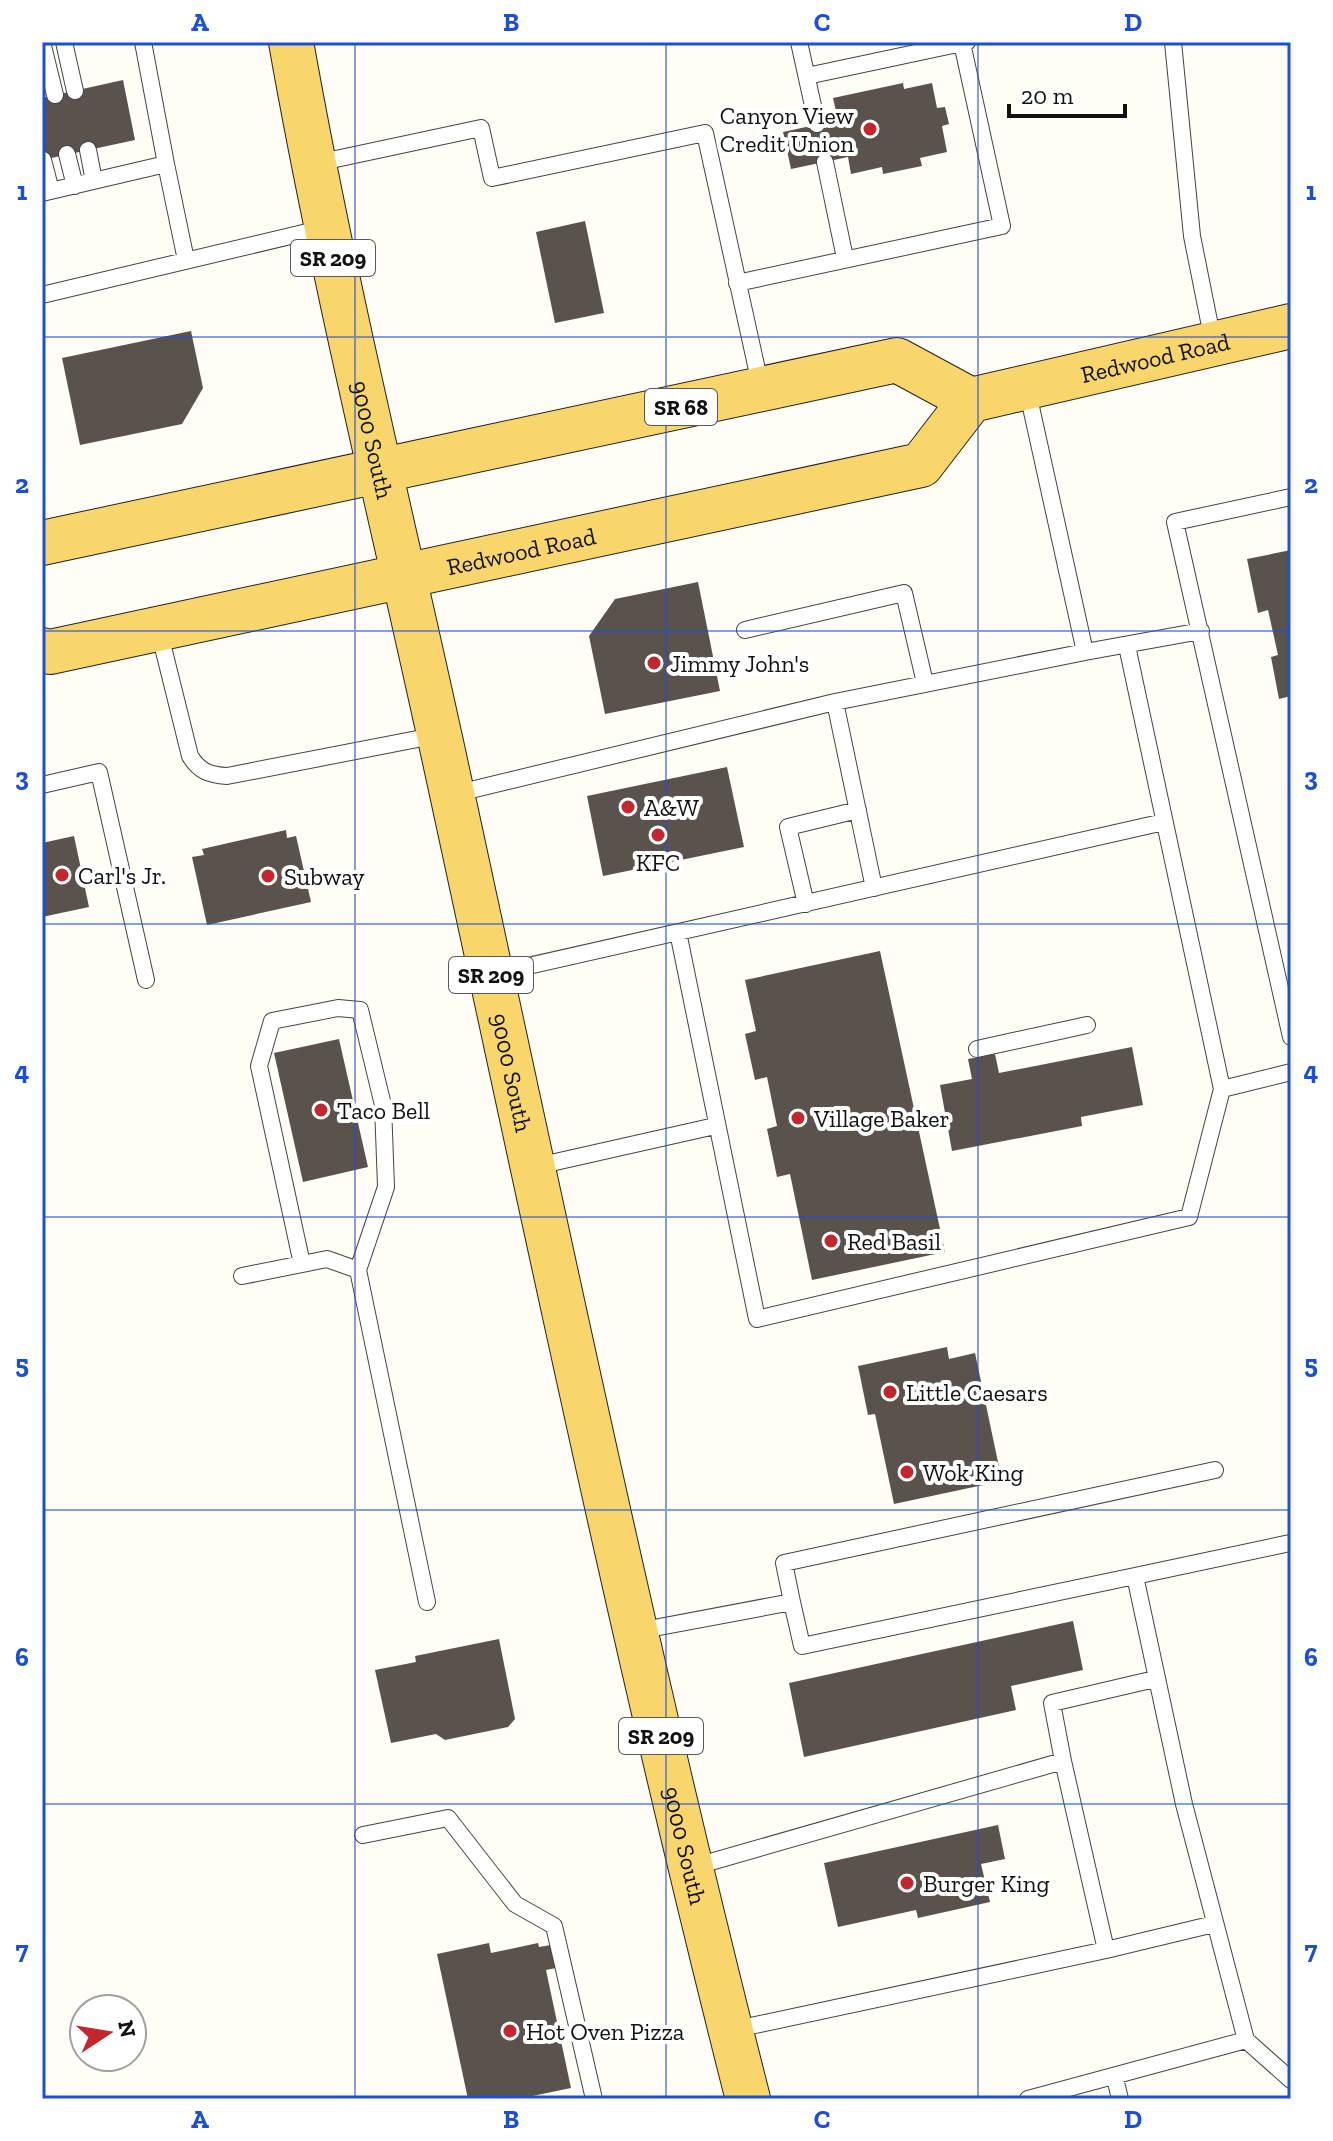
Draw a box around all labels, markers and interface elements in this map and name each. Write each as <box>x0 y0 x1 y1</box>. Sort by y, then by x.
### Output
text: A <box>191 6 209 38</box>
text: B <box>503 6 519 38</box>
text: C <box>814 6 830 38</box>
text: D <box>1124 6 1142 38</box>
scale bar <box>1009 68 1125 118</box>
text: 20 m <box>1021 81 1074 110</box>
place label: Canyon View Credit Union <box>720 101 855 158</box>
marker: Canyon View Credit Union <box>861 120 879 138</box>
text: 1 <box>17 175 28 207</box>
text: 1 <box>1306 175 1317 207</box>
road number: SR 209 <box>291 240 375 276</box>
street label: Redwood Road <box>1078 326 1232 389</box>
street label: 9000 South <box>346 378 400 502</box>
road number: SR 68 <box>645 389 717 425</box>
text: 2 <box>15 468 29 500</box>
text: 2 <box>1304 468 1318 500</box>
street label: Redwood Road <box>444 521 598 581</box>
place label: Jimmy John's <box>670 649 809 678</box>
marker: Jimmy John's <box>645 654 663 672</box>
text: 3 <box>15 761 29 793</box>
text: 3 <box>1304 761 1318 793</box>
place label: A&W <box>644 793 699 822</box>
marker: A&W <box>619 798 637 816</box>
marker: KFC <box>649 826 667 844</box>
place label: KFC <box>636 848 680 877</box>
place label: Carl's Jr. <box>78 861 166 890</box>
place label: Subway <box>284 862 365 891</box>
marker: Carl's Jr. <box>53 866 71 884</box>
marker: Subway <box>259 867 277 885</box>
road number: SR 209 <box>449 957 533 993</box>
street label: 9000 South <box>485 1010 539 1135</box>
text: 4 <box>15 1055 30 1087</box>
text: 4 <box>1304 1055 1319 1087</box>
place label: Taco Bell <box>337 1096 430 1125</box>
marker: Taco Bell <box>312 1101 330 1119</box>
place label: Village Baker <box>813 1104 950 1133</box>
marker: Village Baker <box>789 1109 807 1127</box>
place label: Red Basil <box>847 1227 941 1256</box>
marker: Red Basil <box>822 1232 840 1250</box>
text: 5 <box>15 1348 29 1380</box>
text: 5 <box>1304 1348 1318 1380</box>
place label: Little Caesars <box>906 1378 1048 1407</box>
marker: Little Caesars <box>881 1383 899 1401</box>
place label: Wok King <box>923 1458 1024 1487</box>
marker: Wok King <box>898 1463 916 1481</box>
text: 6 <box>15 1641 29 1673</box>
text: 6 <box>1304 1641 1318 1673</box>
road number: SR 209 <box>619 1718 703 1754</box>
street label: 9000 South <box>657 1783 714 1908</box>
place label: Burger King <box>923 1869 1050 1898</box>
marker: Burger King <box>898 1874 916 1892</box>
text: 7 <box>16 1934 29 1966</box>
text: 7 <box>1305 1934 1318 1966</box>
north arrow <box>68 1993 148 2073</box>
place label: Hot Oven Pizza <box>526 2017 685 2046</box>
text: N <box>112 2018 142 2040</box>
marker: Hot Oven Pizza <box>501 2022 519 2040</box>
text: A <box>191 2103 209 2135</box>
text: B <box>503 2103 519 2135</box>
text: C <box>814 2103 830 2135</box>
text: D <box>1124 2103 1142 2135</box>

